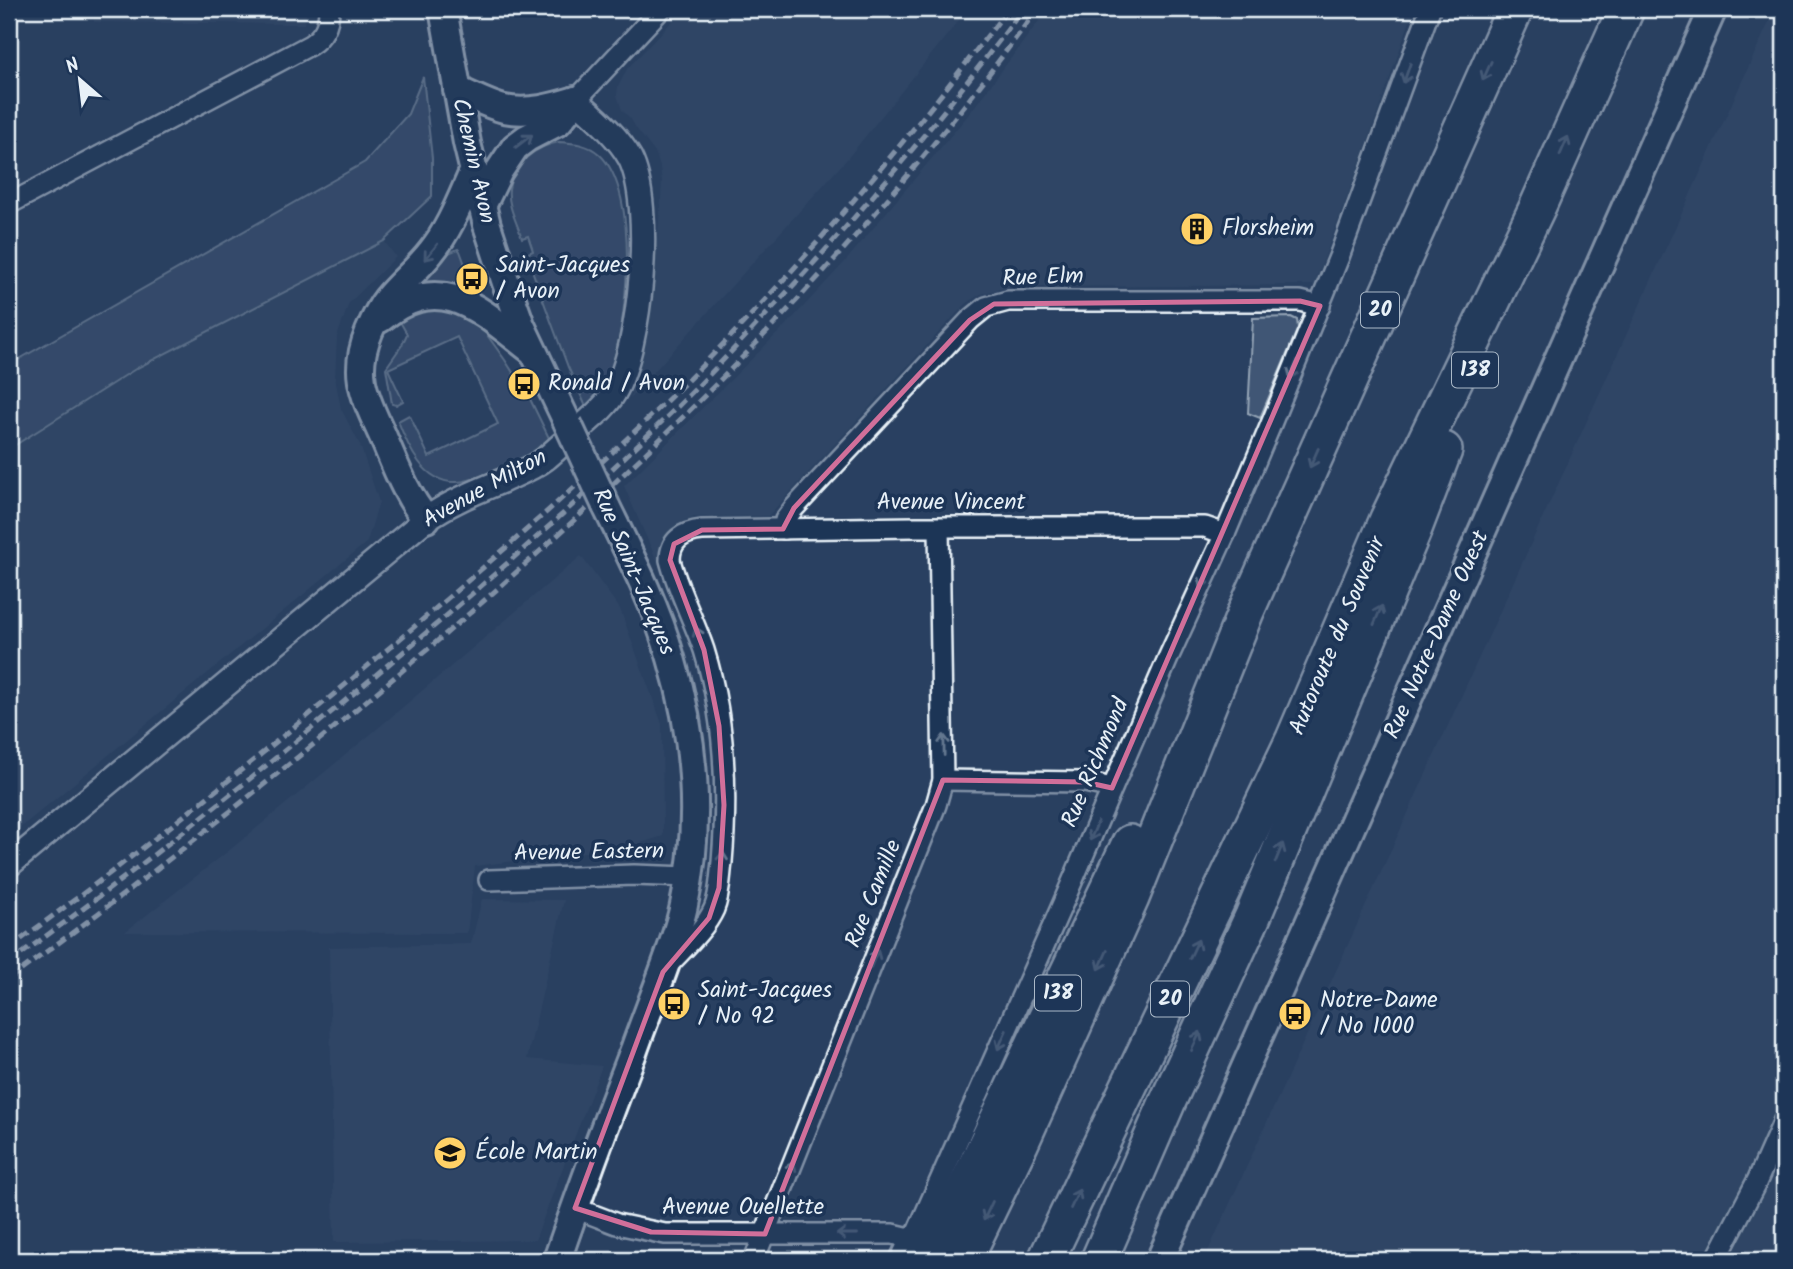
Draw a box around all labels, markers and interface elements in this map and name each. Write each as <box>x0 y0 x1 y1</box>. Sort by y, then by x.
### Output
north arrow <box>46 46 116 116</box>
text: N <box>61 51 85 83</box>
one-way arrow <box>1480 60 1493 81</box>
one-way arrow <box>1400 62 1413 84</box>
street label: Chemin Avon <box>441 95 505 227</box>
one-way arrow <box>514 134 533 148</box>
one-way arrow <box>1558 136 1571 157</box>
building icon: Florsheim <box>1178 210 1216 248</box>
place label: Florsheim <box>1222 211 1314 247</box>
one-way arrow <box>423 242 439 260</box>
place label: Saint-Jacques / Avon <box>496 248 630 310</box>
street label: Rue Elm <box>1002 259 1084 297</box>
bus stop icon: Saint-Jacques / Avon <box>453 260 491 298</box>
road number: 20 <box>1361 292 1399 328</box>
road number: 138 <box>1452 352 1498 388</box>
one-way arrow <box>1287 358 1300 379</box>
bus stop icon: Ronald / Avon <box>505 365 543 403</box>
place label: Ronald / Avon <box>548 366 685 402</box>
street label: Avenue Milton <box>416 440 554 538</box>
one-way arrow <box>1307 446 1320 468</box>
street label: Rue Saint-Jacques <box>582 483 684 661</box>
street label: Avenue Vincent <box>877 485 1026 521</box>
street label: Rue Notre-Dame Ouest <box>1375 524 1500 745</box>
street label: Autoroute du Souvenir <box>1280 530 1397 741</box>
one-way arrow <box>1197 567 1211 588</box>
one-way arrow <box>1372 605 1385 626</box>
one-way arrow <box>692 626 704 648</box>
street label: Rue Richmond <box>1052 692 1140 834</box>
one-way arrow <box>937 734 950 757</box>
one-way arrow <box>1086 820 1099 842</box>
street label: Avenue Eastern <box>514 834 664 872</box>
street label: Rue Camille <box>836 834 912 954</box>
one-way arrow <box>1274 843 1287 865</box>
one-way arrow <box>715 851 728 873</box>
one-way arrow <box>1188 939 1201 960</box>
one-way arrow <box>869 949 882 971</box>
one-way arrow <box>1096 949 1109 970</box>
place label: Saint-Jacques / No 92 <box>698 973 832 1035</box>
road number: 138 <box>1035 976 1081 1010</box>
road number: 20 <box>1151 982 1189 1016</box>
place label: Notre-Dame / No 1000 <box>1320 983 1438 1045</box>
bus stop icon: Saint-Jacques / No 92 <box>655 985 693 1023</box>
bus stop icon: Notre-Dame / No 1000 <box>1276 995 1314 1033</box>
one-way arrow <box>995 1028 1008 1050</box>
one-way arrow <box>1190 1031 1203 1052</box>
school or university icon: École Martin <box>431 1134 469 1172</box>
place label: École Martin <box>475 1135 598 1171</box>
one-way arrow <box>785 1160 798 1182</box>
one-way arrow <box>1069 1189 1082 1210</box>
street label: Avenue Ouellette <box>662 1190 824 1226</box>
one-way arrow <box>980 1200 994 1221</box>
one-way arrow <box>835 1227 858 1240</box>

